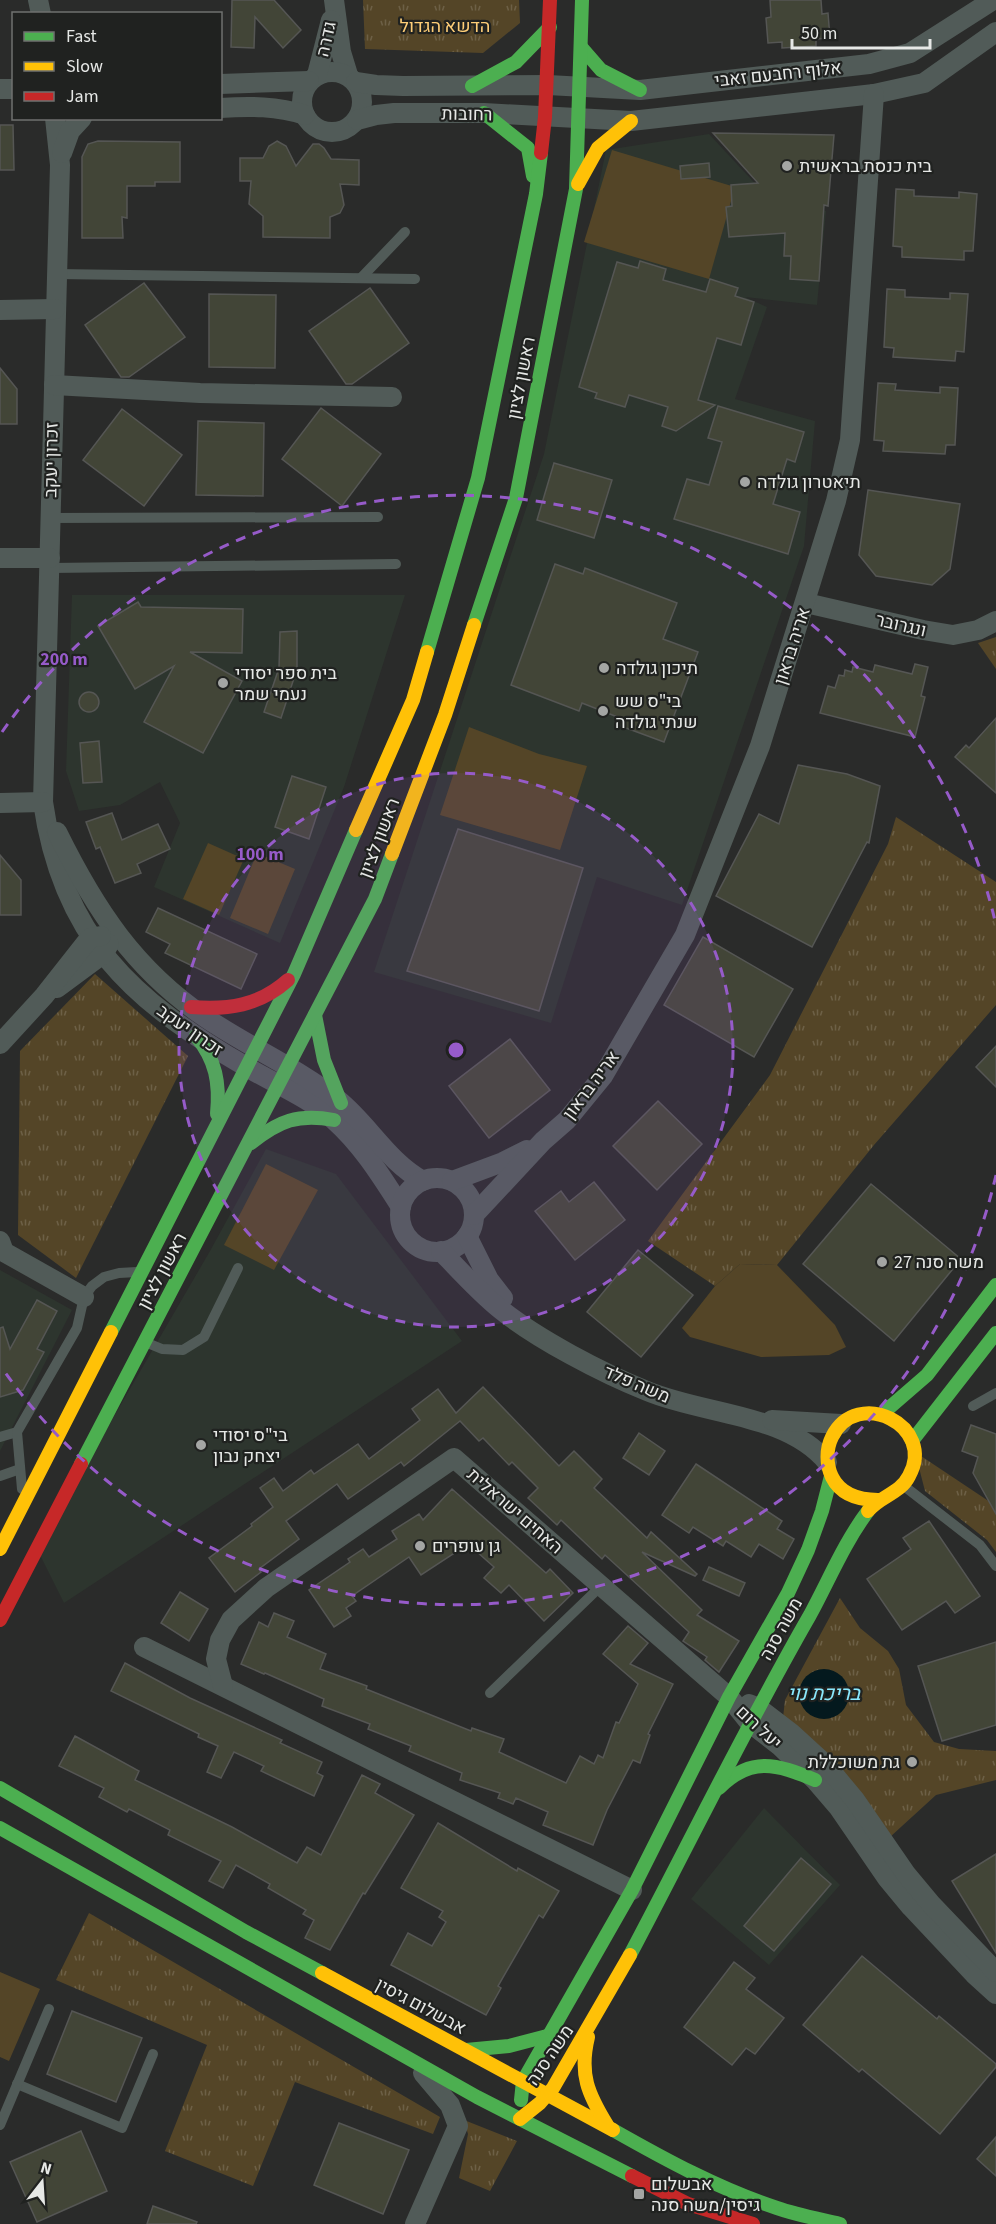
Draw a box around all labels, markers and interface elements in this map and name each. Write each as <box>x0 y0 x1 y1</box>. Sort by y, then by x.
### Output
legend <box>12 12 222 120</box>
scale bar <box>792 12 930 50</box>
park label: הדשא הגדול <box>400 14 490 39</box>
street label: גדרה <box>310 19 343 59</box>
text: 50 m <box>801 21 837 46</box>
text: Fast <box>66 24 97 49</box>
text: Slow <box>66 54 103 79</box>
street label: אלוף רחבעם זאבי <box>713 55 843 94</box>
text: Jam <box>66 84 99 109</box>
street label: רחובות <box>441 102 493 127</box>
place label: בית כנסת בראשית <box>799 154 933 179</box>
marker: בית כנסת בראשית <box>780 159 794 173</box>
street label: ראשון לציון <box>501 335 542 422</box>
street label: זכרון יעקב <box>38 422 65 498</box>
place label: תיאטרון גולדה <box>757 470 861 495</box>
marker: תיאטרון גולדה <box>738 475 752 489</box>
street label: אריה בראון <box>768 604 817 688</box>
street label: ונגרובר <box>873 608 929 643</box>
text: 200 m <box>40 647 88 672</box>
place label: תיכון גולדה <box>616 656 698 681</box>
place label: בית ספר יסודי נעמי שמר <box>235 661 337 707</box>
marker: תיכון גולדה <box>597 661 611 675</box>
marker: בית ספר יסודי נעמי שמר <box>216 676 230 690</box>
place label: בי"ס שש שנתי גולדה <box>615 689 698 735</box>
marker: בי"ס שש שנתי גולדה <box>596 704 610 718</box>
street label: ראשון לציון <box>353 795 406 882</box>
text: 100 m <box>236 842 284 867</box>
street label: זכרון יעקב <box>152 999 228 1062</box>
centre of rings <box>446 1040 466 1060</box>
street label: אריה בראון <box>557 1046 626 1125</box>
street label: ראשון לציון <box>132 1228 193 1314</box>
place label: משה סנה 27 <box>894 1250 984 1275</box>
marker: משה סנה 27 <box>875 1255 889 1269</box>
street label: משה פלד <box>600 1359 674 1410</box>
place label: בי"ס יסודי יצחק נבון <box>213 1423 288 1469</box>
marker: בי"ס יסודי יצחק נבון <box>194 1438 208 1452</box>
street label: האחים ישראלית <box>461 1463 568 1560</box>
place label: גן עופרים <box>432 1534 500 1559</box>
marker: גן עופרים <box>413 1539 427 1553</box>
street label: משה סנה <box>754 1593 809 1665</box>
water label: בריכת נוי <box>788 1680 861 1708</box>
street label: יעל רום <box>730 1700 787 1755</box>
place label: גת משוכללת <box>808 1750 900 1775</box>
marker: גת משוכללת <box>905 1755 919 1769</box>
street label: אבשלום גיסין <box>371 1972 471 2041</box>
street label: משה סנה <box>521 2020 580 2091</box>
north arrow <box>12 2152 72 2212</box>
text: N <box>38 2157 54 2181</box>
place label: אבשלום גיסין/משה סנה <box>651 2172 760 2218</box>
marker: אבשלום גיסין/משה סנה <box>632 2187 646 2201</box>

